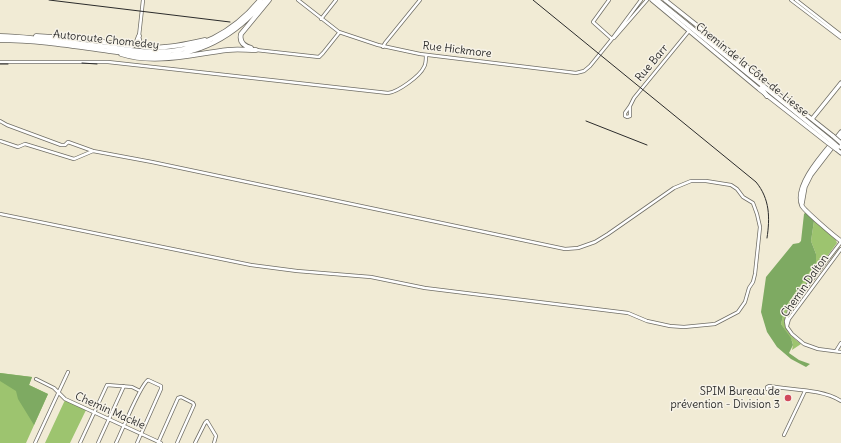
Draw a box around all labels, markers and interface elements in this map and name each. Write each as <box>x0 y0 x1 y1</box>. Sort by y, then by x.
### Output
street label: Chemin de la Côte-de-Liesse <box>693 20 811 120</box>
street label: Autoroute Chomedey <box>52 28 160 52</box>
street label: Rue Hickmore <box>422 39 492 61</box>
street label: Rue Barr <box>633 42 671 84</box>
street label: Chemin Dalton <box>779 252 831 320</box>
place label: SPIM Bureau de prévention - Division 3 <box>670 385 780 411</box>
street label: Chemin Mackle <box>73 390 147 432</box>
marker: SPIM Bureau de prévention - Division 3 <box>783 393 793 403</box>

